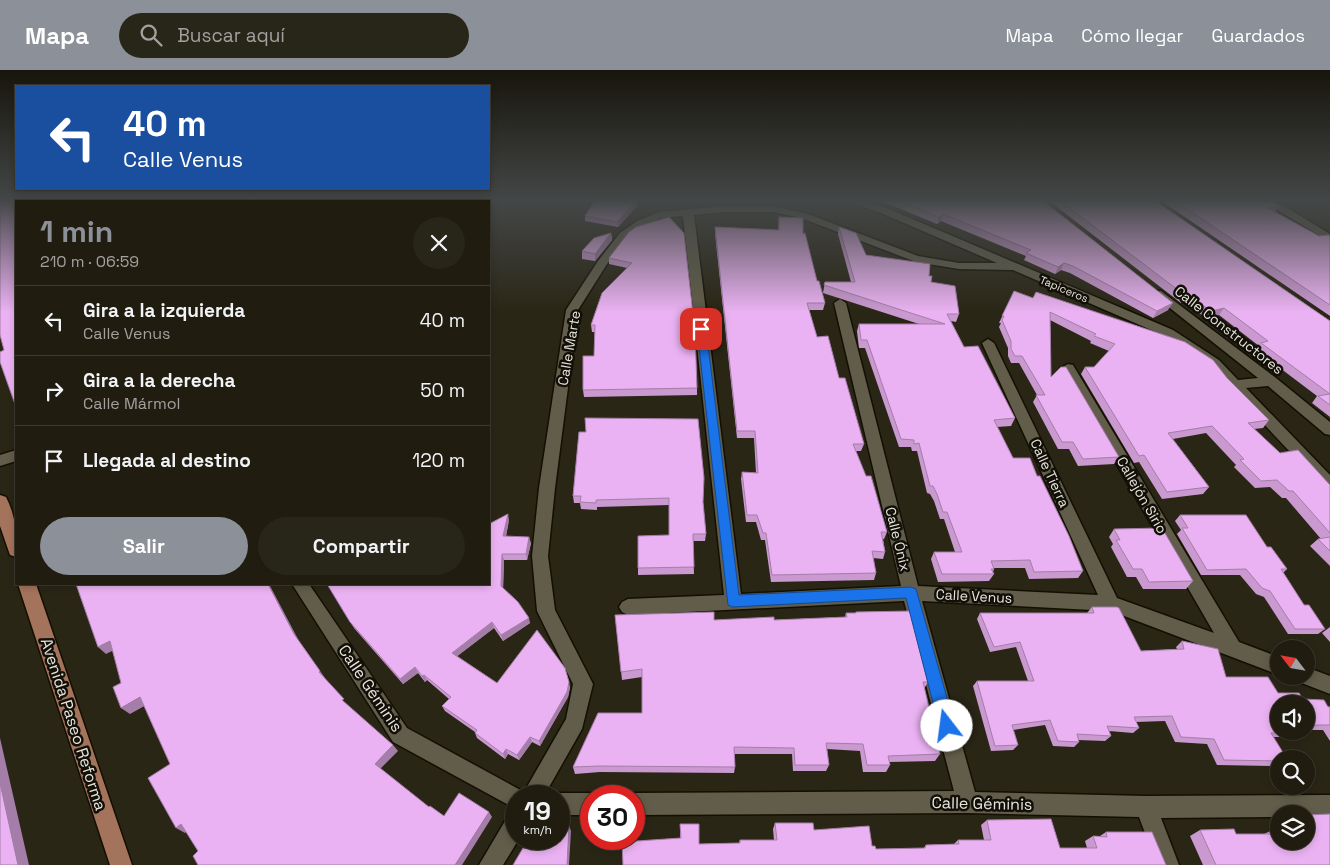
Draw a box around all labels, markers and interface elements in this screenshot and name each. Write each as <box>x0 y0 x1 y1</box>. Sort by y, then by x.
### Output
search box <box>119 13 469 58</box>
text: Mapa <box>25 20 89 51</box>
icon: search <box>137 21 165 49</box>
text: Buscar aquí <box>177 23 285 48</box>
text: Mapa <box>1005 24 1053 47</box>
text: Cómo llegar <box>1081 24 1183 47</box>
text: Guardados <box>1211 24 1305 47</box>
text: 40 m <box>123 102 207 146</box>
icon: left <box>40 105 105 170</box>
text: Calle Venus <box>123 145 243 173</box>
text: 1 min <box>40 212 113 251</box>
button: close <box>413 217 465 269</box>
text: 210 m · 06:59 <box>40 251 139 272</box>
street label: Tapiceros <box>1038 273 1091 306</box>
street label: Calle Constructores <box>1171 282 1287 378</box>
text: Gira a la izquierda <box>83 298 245 323</box>
icon: left <box>40 307 68 335</box>
text: 40 m <box>420 308 465 333</box>
pin <box>680 308 722 350</box>
street label: Calle Marte <box>554 309 584 387</box>
icon: arrive <box>687 315 715 343</box>
text: Calle Venus <box>83 323 170 344</box>
text: Gira a la derecha <box>83 368 235 393</box>
icon: right <box>40 377 68 405</box>
text: 50 m <box>420 378 465 403</box>
text: Calle Mármol <box>83 393 181 414</box>
street label: Calle Tierra <box>1026 436 1074 510</box>
icon: arrive <box>40 447 68 475</box>
text: Llegada al destino <box>83 448 251 473</box>
text: 120 m <box>412 448 465 473</box>
street label: Callejón Sirio <box>1113 453 1171 537</box>
street label: Calle Ónix <box>881 505 915 573</box>
button: Salir <box>40 517 248 575</box>
button: Compartir <box>258 517 465 575</box>
street label: Calle Venus <box>935 585 1013 607</box>
street label: Avenida Paseo Reforma <box>36 635 111 813</box>
north arrow <box>1270 640 1315 685</box>
map controls <box>1270 640 1315 850</box>
street label: Calle Géminis <box>334 641 407 736</box>
button: sound <box>1270 695 1315 740</box>
position arrow <box>920 699 972 751</box>
button: search <box>1270 750 1315 795</box>
speed limit sign: 30 <box>580 785 645 850</box>
street label: Calle Géminis <box>931 792 1033 815</box>
text: 19 <box>524 795 551 827</box>
button: layers <box>1270 805 1315 850</box>
text: km/h <box>523 822 552 838</box>

